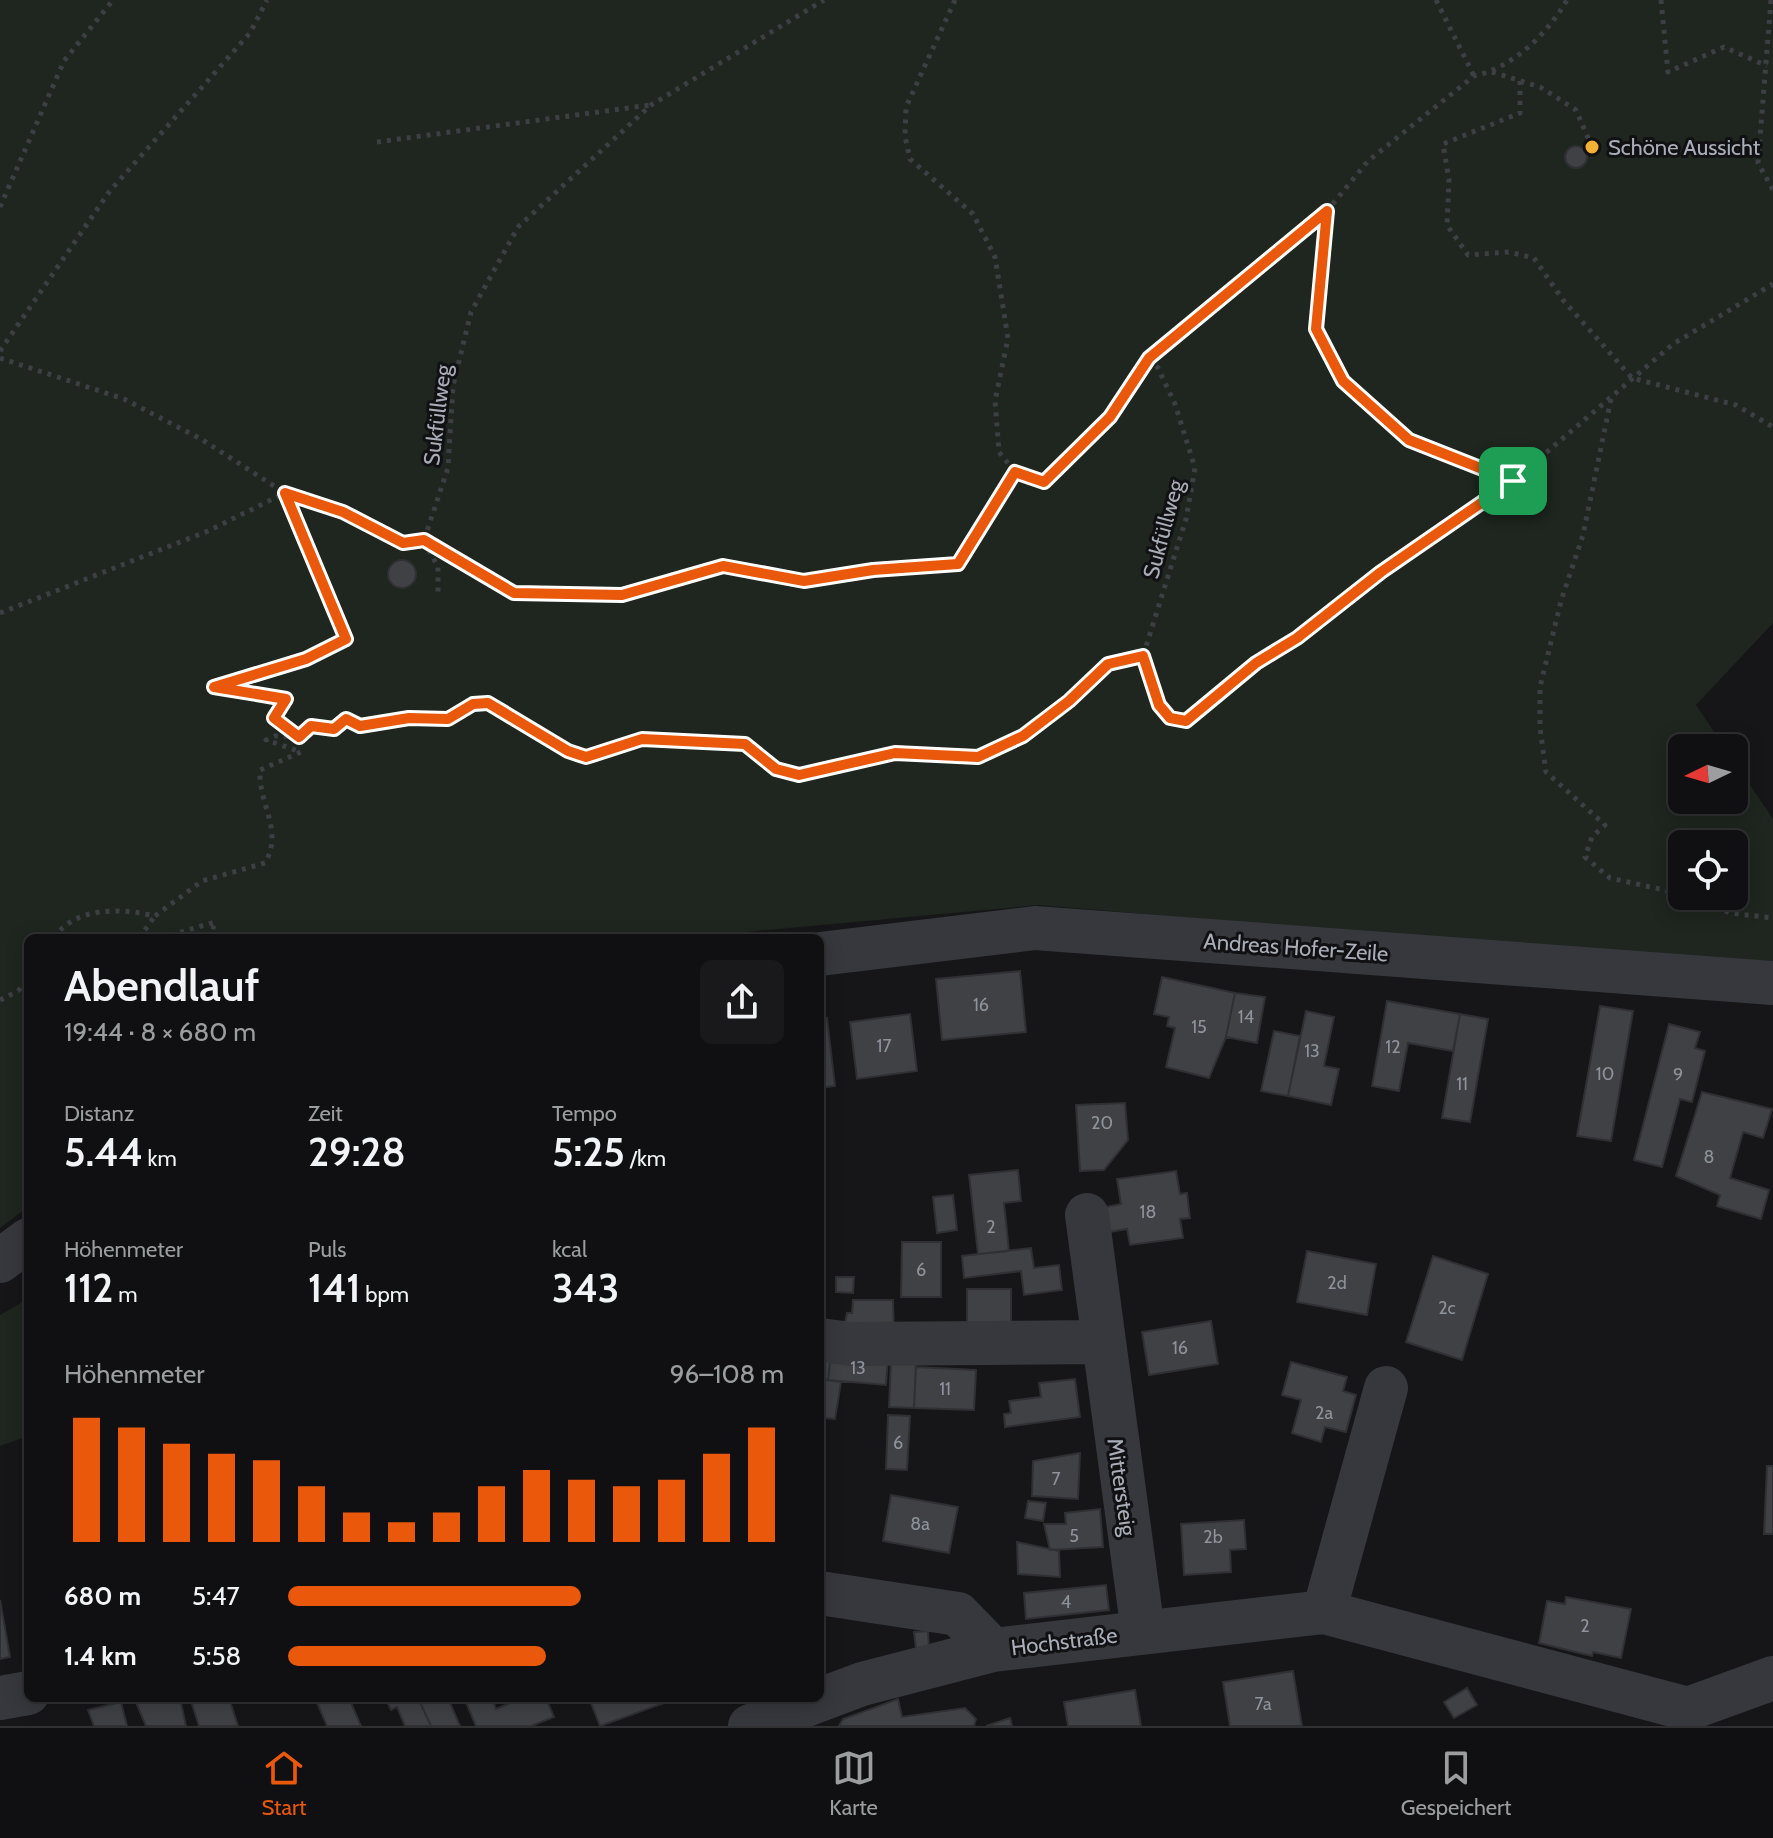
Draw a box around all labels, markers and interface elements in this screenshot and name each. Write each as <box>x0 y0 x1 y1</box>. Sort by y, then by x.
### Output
place label: Schöne Aussicht <box>1608 134 1761 161</box>
marker: Schöne Aussicht <box>1583 138 1601 156</box>
street label: Sukfüllweg <box>418 362 457 467</box>
pin <box>1479 447 1547 515</box>
icon: arrive <box>1491 459 1535 503</box>
street label: Sukfüllweg <box>1137 476 1190 582</box>
north arrow <box>1668 734 1748 814</box>
map controls <box>1668 734 1748 910</box>
button: locate <box>1668 830 1748 910</box>
street label: Andreas Hofer-Zeile <box>1203 928 1389 967</box>
text: Abendlauf <box>64 959 259 1012</box>
button: share <box>700 960 784 1044</box>
house number: 16 <box>973 994 989 1016</box>
house number: 14 <box>1238 1006 1254 1028</box>
text: 19:44 · 8 × 680 m <box>64 1016 256 1048</box>
house number: 15 <box>1191 1016 1207 1038</box>
house number: 17 <box>877 1035 891 1057</box>
house number: 12 <box>1385 1036 1401 1058</box>
house number: 13 <box>1304 1040 1320 1062</box>
house number: 10 <box>1596 1063 1614 1085</box>
house number: 9 <box>1673 1064 1683 1086</box>
house number: 11 <box>1456 1073 1468 1095</box>
text: Distanz <box>64 1100 134 1127</box>
text: Zeit <box>308 1100 343 1127</box>
text: Tempo <box>552 1100 617 1127</box>
house number: 20 <box>1091 1112 1113 1134</box>
text: 5.44 <box>64 1127 143 1176</box>
text: 29:28 <box>308 1127 406 1176</box>
text: 5:25 <box>552 1127 625 1176</box>
text: km <box>143 1145 177 1172</box>
text: /km <box>625 1145 666 1172</box>
house number: 8 <box>1704 1146 1714 1168</box>
house number: 18 <box>1140 1201 1156 1223</box>
house number: 2 <box>986 1216 996 1238</box>
text: Höhenmeter <box>64 1236 183 1263</box>
text: Puls <box>308 1236 346 1263</box>
text: kcal <box>552 1236 587 1263</box>
house number: 6 <box>916 1259 926 1281</box>
text: 112 <box>64 1263 113 1312</box>
text: 141 <box>308 1263 360 1312</box>
text: 343 <box>552 1263 619 1312</box>
house number: 2d <box>1327 1272 1347 1294</box>
text: m <box>113 1281 138 1308</box>
text: bpm <box>360 1281 409 1308</box>
house number: 2c <box>1438 1297 1456 1319</box>
house number: 16 <box>1172 1337 1188 1359</box>
house number: 13 <box>850 1357 866 1379</box>
text: Höhenmeter <box>64 1358 205 1390</box>
text: 96–108 m <box>670 1358 784 1390</box>
house number: 11 <box>939 1378 951 1400</box>
house number: 2a <box>1315 1402 1333 1424</box>
house number: 6 <box>893 1432 903 1454</box>
street label: Mittersteig <box>1101 1436 1142 1539</box>
house number: 7 <box>1051 1468 1061 1490</box>
house number: 8a <box>910 1513 930 1535</box>
house number: 5 <box>1069 1525 1079 1547</box>
house number: 2b <box>1203 1526 1223 1548</box>
text: 680 m <box>64 1580 141 1612</box>
text: 5:47 <box>192 1580 240 1612</box>
house number: 4 <box>1061 1591 1071 1613</box>
house number: 2 <box>1580 1615 1590 1637</box>
street label: Hochstraße <box>1009 1622 1119 1661</box>
text: 1.4 km <box>64 1640 137 1672</box>
text: 5:58 <box>192 1640 241 1672</box>
house number: 7a <box>1254 1693 1272 1715</box>
tab: Start <box>261 1746 306 1821</box>
tab: Karte <box>829 1746 878 1821</box>
tab: Gespeichert <box>1401 1746 1512 1821</box>

